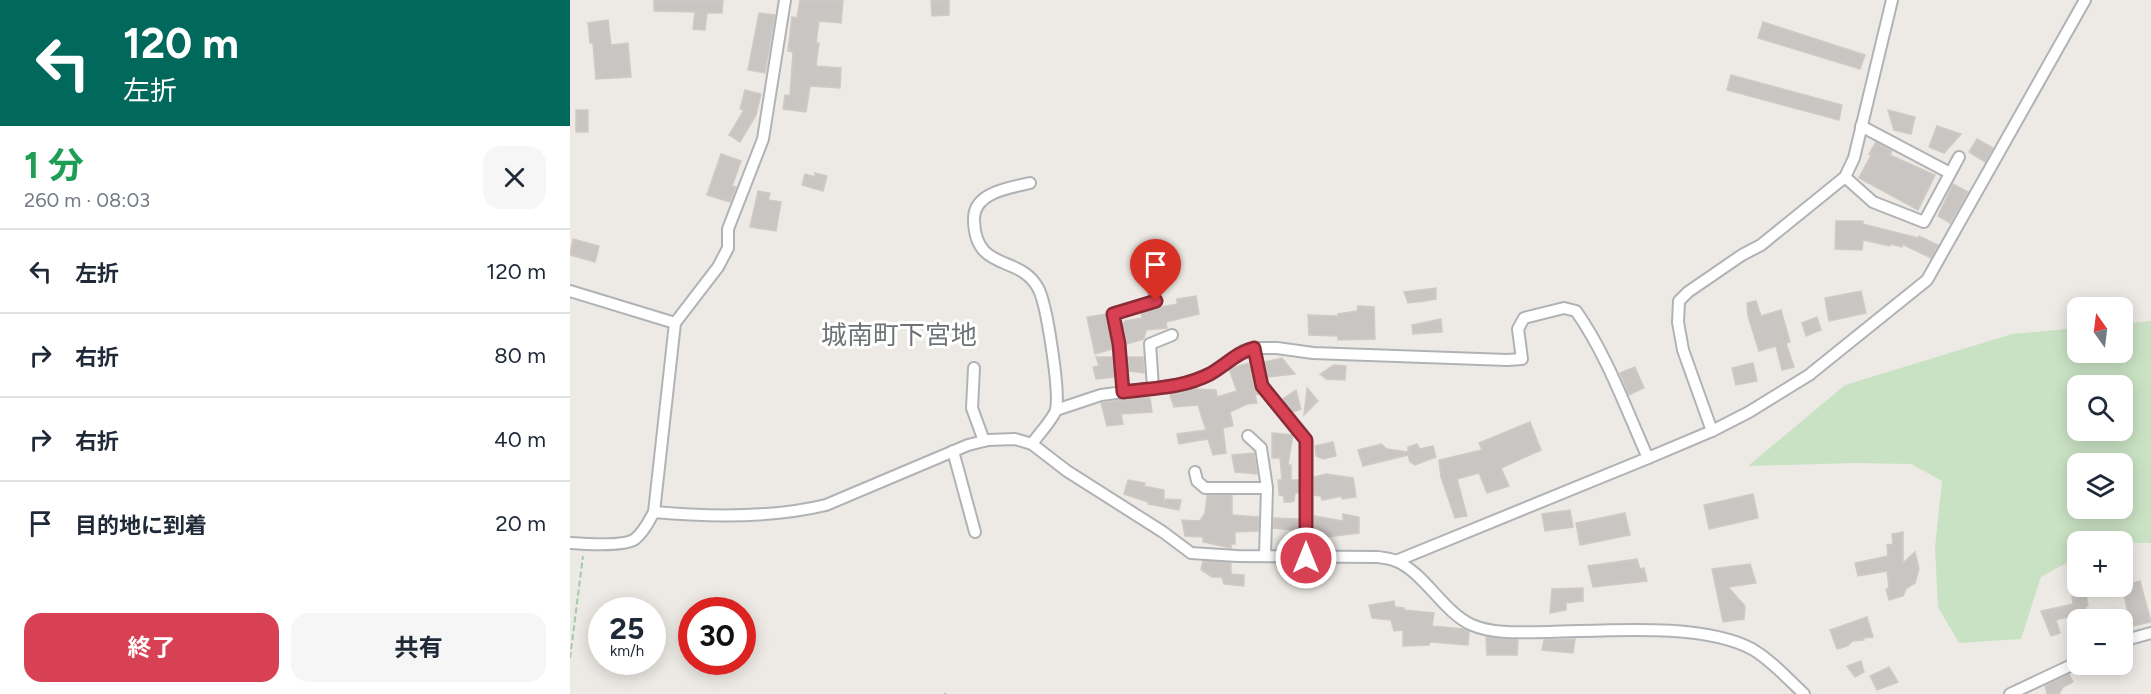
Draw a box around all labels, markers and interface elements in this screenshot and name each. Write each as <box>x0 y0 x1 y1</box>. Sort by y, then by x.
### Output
text: 120 m <box>123 18 239 69</box>
icon: left <box>24 24 102 102</box>
text: 左折 <box>123 74 177 107</box>
text: 1 分 <box>24 144 84 187</box>
button: close <box>483 146 546 209</box>
text: 260 m · 08:03 <box>24 188 150 212</box>
pin <box>1130 239 1181 301</box>
icon: arrive <box>1139 248 1172 281</box>
icon: left <box>24 255 57 288</box>
text: 120 m <box>486 258 546 285</box>
text: 左折 <box>75 260 119 287</box>
north arrow <box>2067 297 2133 363</box>
map controls <box>2067 297 2133 675</box>
district label: 城南町下宮地 <box>821 319 977 351</box>
icon: right <box>24 339 57 372</box>
text: 80 m <box>494 342 546 369</box>
text: 右折 <box>75 344 119 371</box>
button: search <box>2067 375 2133 441</box>
icon: right <box>24 423 57 456</box>
text: 40 m <box>494 426 546 453</box>
text: 右折 <box>75 428 119 455</box>
button: layers <box>2067 453 2133 519</box>
icon: arrive <box>24 507 57 540</box>
text: 20 m <box>495 510 546 537</box>
text: 目的地に到着 <box>75 512 207 539</box>
position arrow <box>1274 526 1338 590</box>
button: + <box>2067 531 2133 597</box>
speed limit sign: 30 <box>678 597 756 675</box>
button: − <box>2067 609 2133 675</box>
text: 25 <box>610 610 644 647</box>
button: 終了 <box>24 613 279 682</box>
button: 共有 <box>291 613 546 682</box>
text: km/h <box>610 642 644 660</box>

